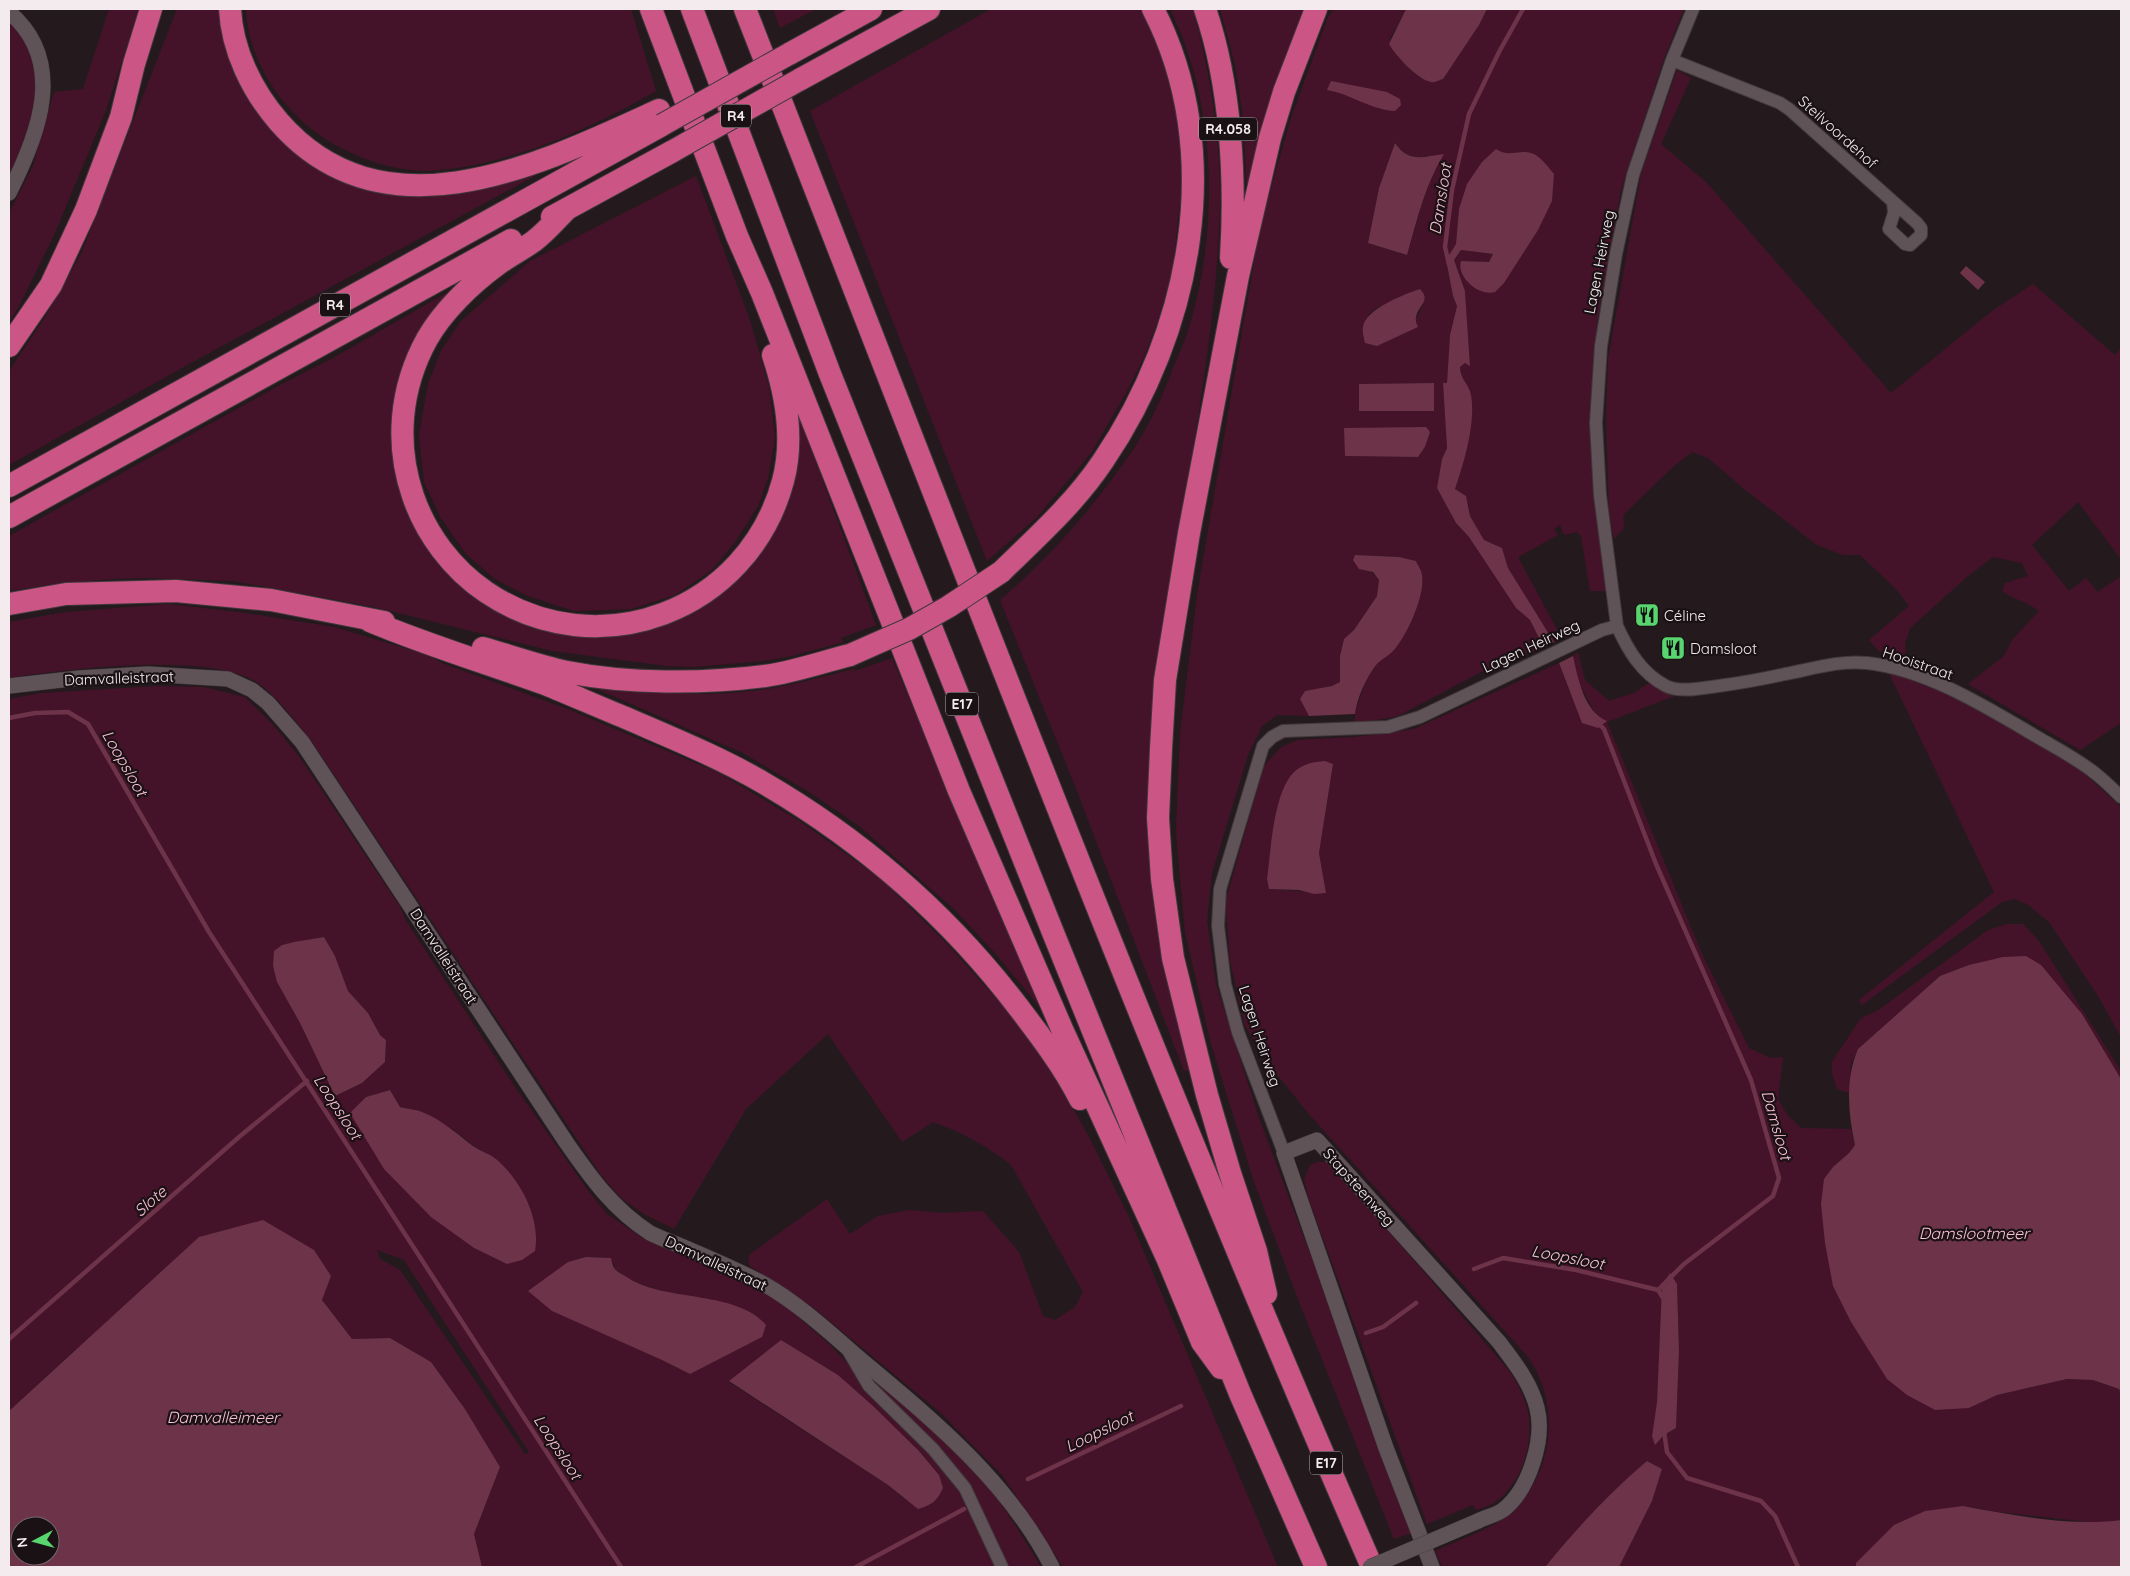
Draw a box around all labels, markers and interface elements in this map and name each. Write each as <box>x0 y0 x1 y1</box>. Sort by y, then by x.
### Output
street label: Steilvoordehof <box>1794 91 1882 173</box>
road number: R4 <box>721 104 751 128</box>
road number: R4.058 <box>1199 118 1257 140</box>
water label: Damsloot <box>1425 161 1456 236</box>
street label: Lagen Heirweg <box>1580 208 1618 316</box>
road number: R4 <box>320 294 350 316</box>
restaurant icon: Céline <box>1634 602 1660 628</box>
place label: Céline <box>1664 606 1706 625</box>
street label: Lagen Heirweg <box>1479 615 1583 677</box>
restaurant icon: Damsloot <box>1660 635 1686 661</box>
place label: Damsloot <box>1690 639 1757 658</box>
street label: Hooistraat <box>1880 642 1956 684</box>
street label: Damvalleistraat <box>64 667 174 689</box>
road number: E17 <box>946 692 978 716</box>
water label: Loopsloot <box>98 726 153 801</box>
street label: Damvalleistraat <box>406 905 482 1007</box>
street label: Lagen Heirweg <box>1235 983 1285 1089</box>
water label: Loopsloot <box>310 1071 367 1145</box>
water label: Damsloot <box>1758 1088 1797 1164</box>
street label: Stapsteenweg <box>1319 1144 1399 1230</box>
water label: Slote <box>130 1181 171 1221</box>
water label: Damslootmeer <box>1919 1223 2031 1243</box>
street label: Damvalleistraat <box>662 1231 770 1295</box>
water label: Loopsloot <box>1530 1240 1607 1274</box>
water label: Loopsloot <box>1062 1405 1138 1456</box>
water label: Damvalleimeer <box>167 1407 281 1427</box>
water label: Loopsloot <box>530 1411 587 1485</box>
road number: E17 <box>1310 1452 1342 1475</box>
north arrow <box>10 1516 60 1566</box>
text: N <box>13 1536 32 1548</box>

